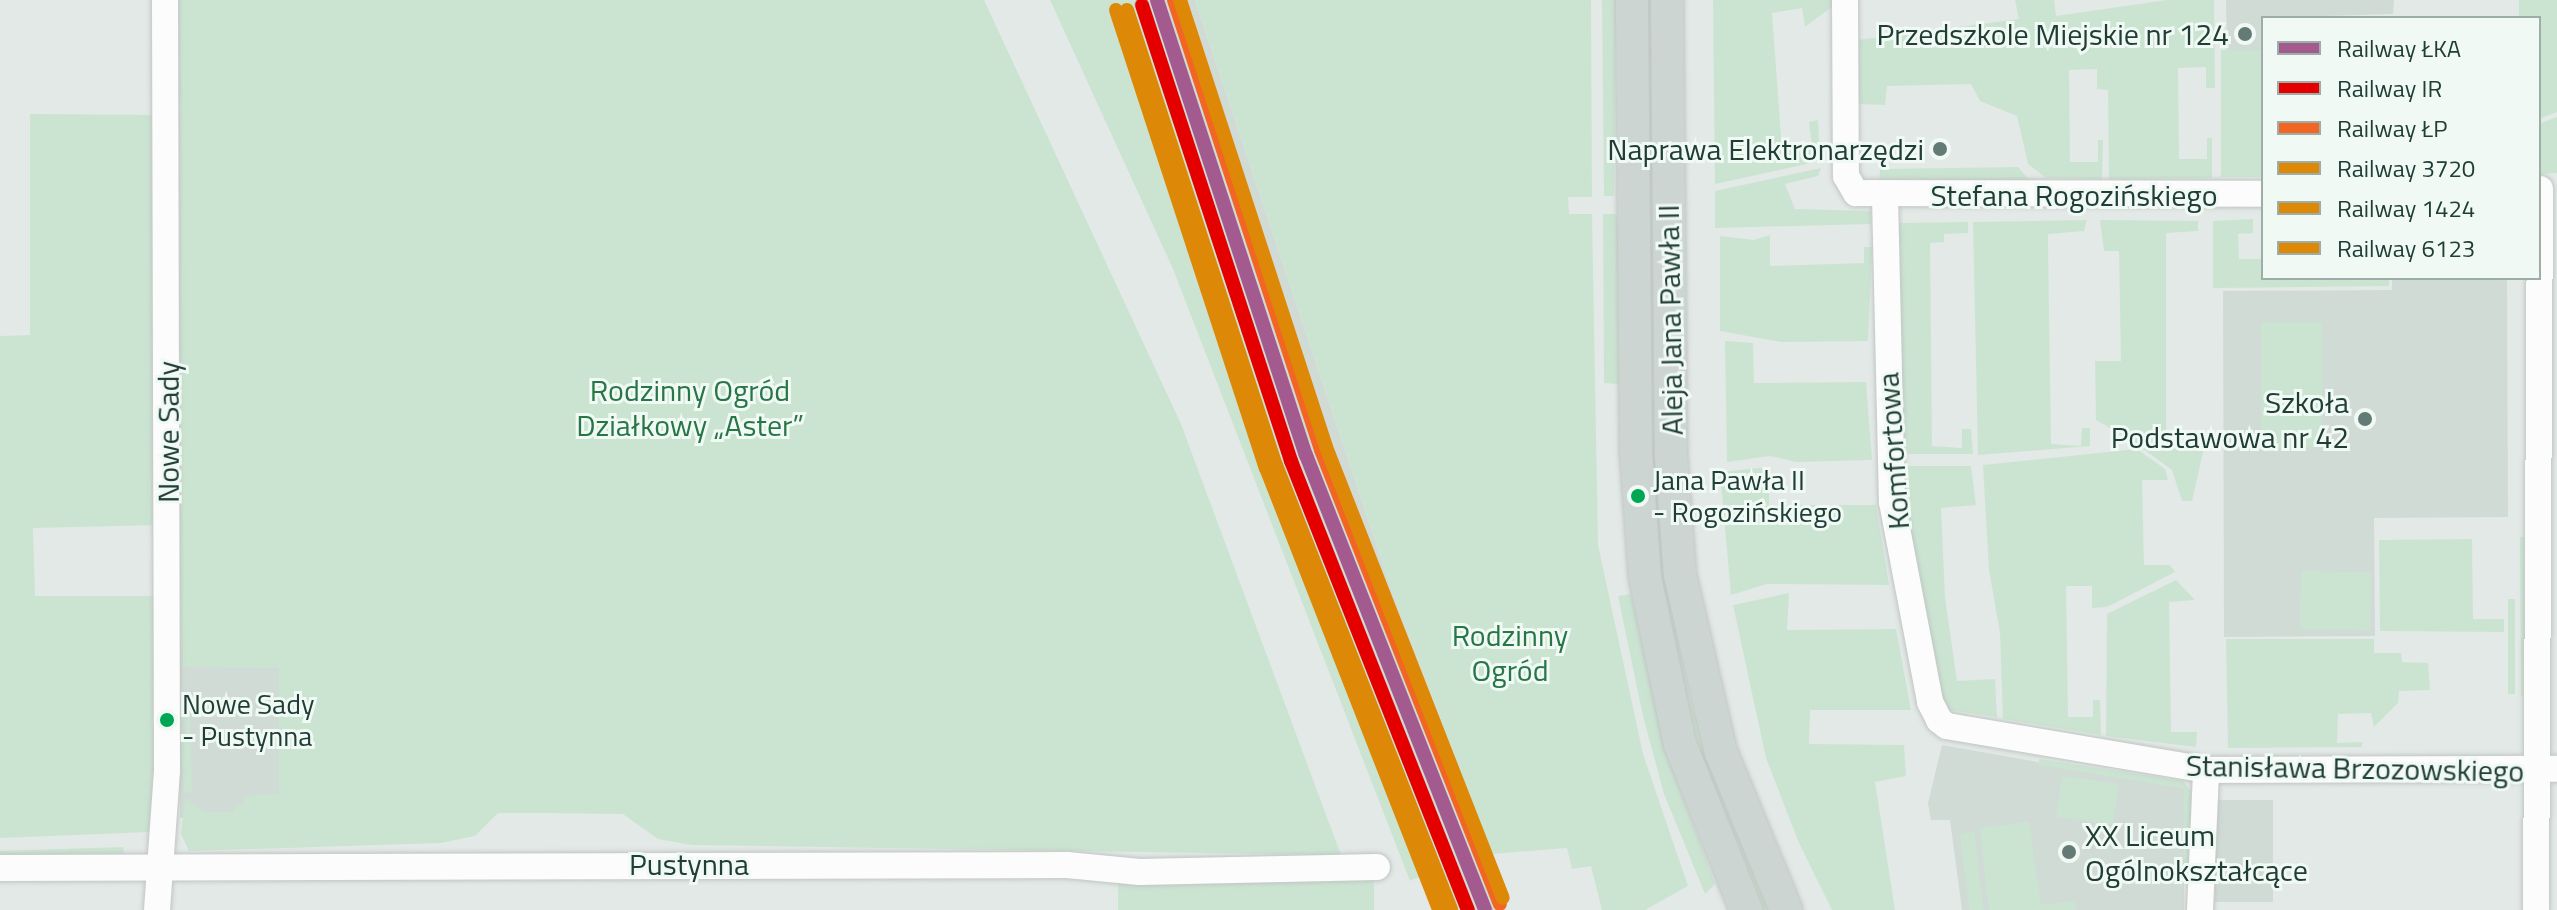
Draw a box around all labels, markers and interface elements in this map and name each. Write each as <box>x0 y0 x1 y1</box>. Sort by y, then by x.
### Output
place label: Przedszkole Miejskie nr 124 <box>1877 16 2229 52</box>
legend <box>2261 16 2541 280</box>
marker: Przedszkole Miejskie nr 124 <box>2236 25 2254 43</box>
text: Railway ŁKA <box>2337 30 2461 66</box>
text: Railway IR <box>2337 70 2442 106</box>
text: Railway ŁP <box>2337 110 2447 146</box>
place label: Naprawa Elektronarzędzi <box>1607 131 1924 167</box>
marker: Naprawa Elektronarzędzi <box>1931 140 1949 158</box>
text: Railway 3720 <box>2337 150 2475 186</box>
street label: Stefana Rogozińskiego <box>1930 177 2218 213</box>
text: Railway 1424 <box>2337 190 2475 226</box>
street label: Aleja Jana Pawła II <box>1650 204 1690 436</box>
text: Railway 6123 <box>2337 230 2475 266</box>
street label: Nowe Sady <box>150 361 186 503</box>
street label: Komfortowa <box>1870 371 1916 531</box>
park label: Rodzinny Ogród Działkowy „Aster” <box>576 372 804 442</box>
place label: Szkoła Podstawowa nr 42 <box>2111 384 2349 454</box>
marker: Szkoła Podstawowa nr 42 <box>2356 410 2374 428</box>
place label: Jana Pawła II - Rogozińskiego <box>1653 463 1842 529</box>
marker: Jana Pawła II - Rogozińskiego <box>1630 488 1646 504</box>
park label: Rodzinny Ogród <box>1452 617 1568 688</box>
place label: Nowe Sady - Pustynna <box>182 687 314 753</box>
marker: Nowe Sady - Pustynna <box>159 712 175 728</box>
street label: Stanisława Brzozowskiego <box>2186 747 2524 789</box>
place label: XX Liceum Ogólnokształcące <box>2085 817 2308 888</box>
marker: XX Liceum Ogólnokształcące <box>2060 843 2078 861</box>
street label: Pustynna <box>629 846 749 882</box>

